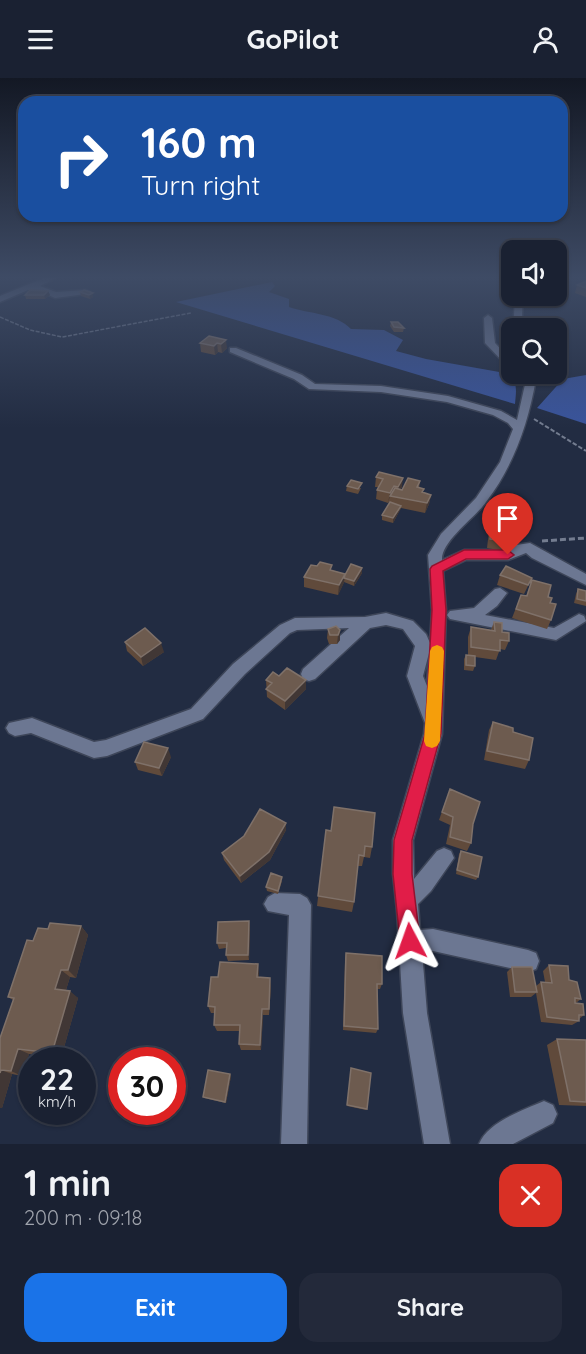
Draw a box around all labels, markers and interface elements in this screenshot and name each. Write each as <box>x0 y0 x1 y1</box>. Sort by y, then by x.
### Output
text: GoPilot <box>246 22 340 56</box>
icon: menu <box>24 23 57 56</box>
icon: person <box>529 23 562 56</box>
text: 160 m <box>141 116 257 169</box>
icon: right <box>42 120 120 198</box>
text: Turn right <box>141 168 260 202</box>
map controls <box>501 240 567 384</box>
button: sound <box>501 240 567 306</box>
button: search <box>501 318 567 384</box>
pin <box>482 493 533 555</box>
icon: arrive <box>491 502 524 535</box>
position arrow <box>378 909 442 973</box>
speed limit sign: 30 <box>108 1047 186 1125</box>
text: 22 <box>40 1060 74 1098</box>
text: km/h <box>38 1092 76 1111</box>
text: 1 min <box>24 1160 111 1205</box>
button: close <box>499 1164 562 1227</box>
text: 200 m · 09:18 <box>24 1205 142 1230</box>
button: Exit <box>24 1273 287 1342</box>
button: Share <box>299 1273 562 1342</box>

